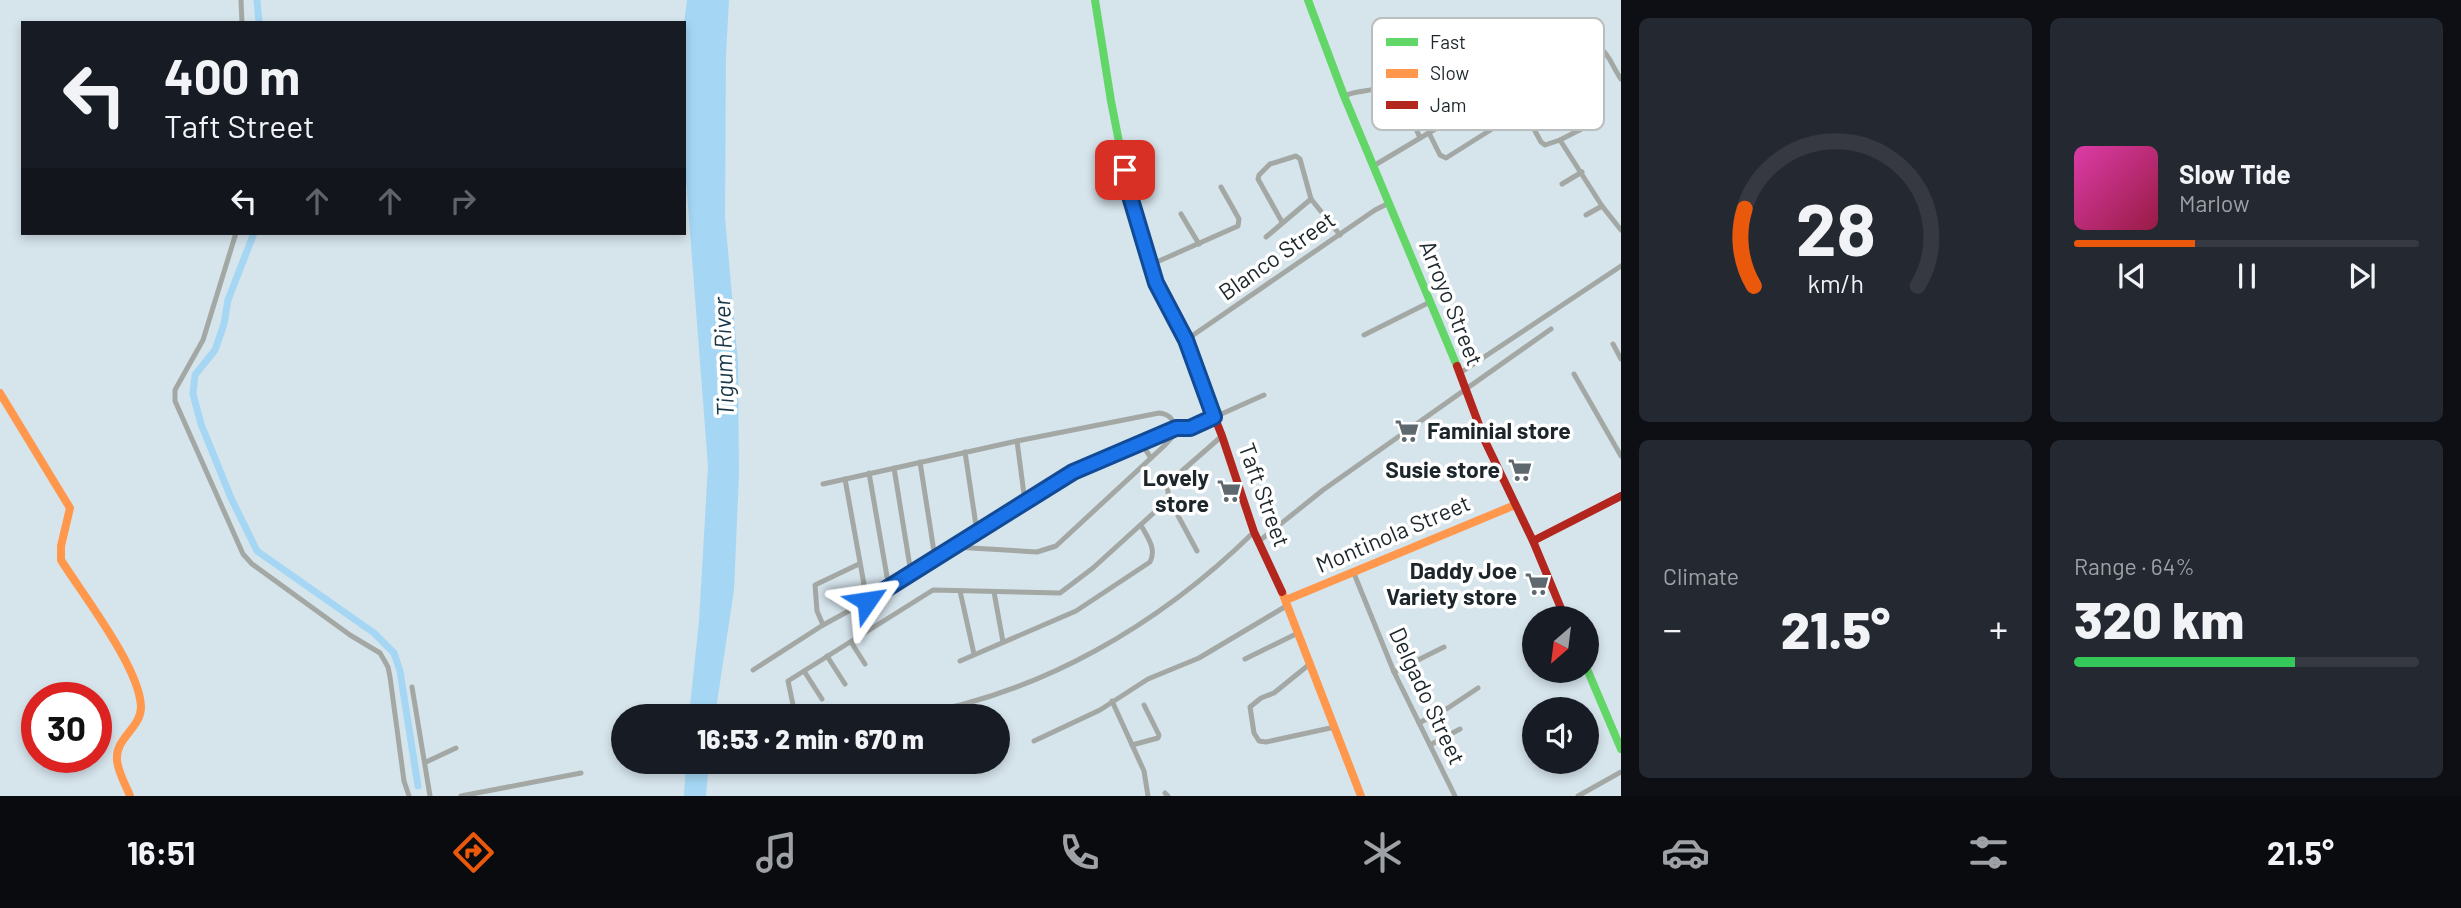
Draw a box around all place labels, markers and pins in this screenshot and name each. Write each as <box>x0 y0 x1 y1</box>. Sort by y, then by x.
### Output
pin <box>1095 140 1155 200</box>
place label: Faminial store <box>1427 416 1571 444</box>
supermarket icon: Faminial store <box>1393 417 1421 445</box>
place label: Susie store <box>1385 455 1500 483</box>
supermarket icon: Susie store <box>1506 456 1534 484</box>
place label: Lovely store <box>1143 463 1209 517</box>
supermarket icon: Lovely store <box>1215 477 1243 505</box>
place label: Daddy Joe Variety store <box>1386 556 1517 610</box>
supermarket icon: Daddy Joe Variety store <box>1523 570 1551 598</box>

